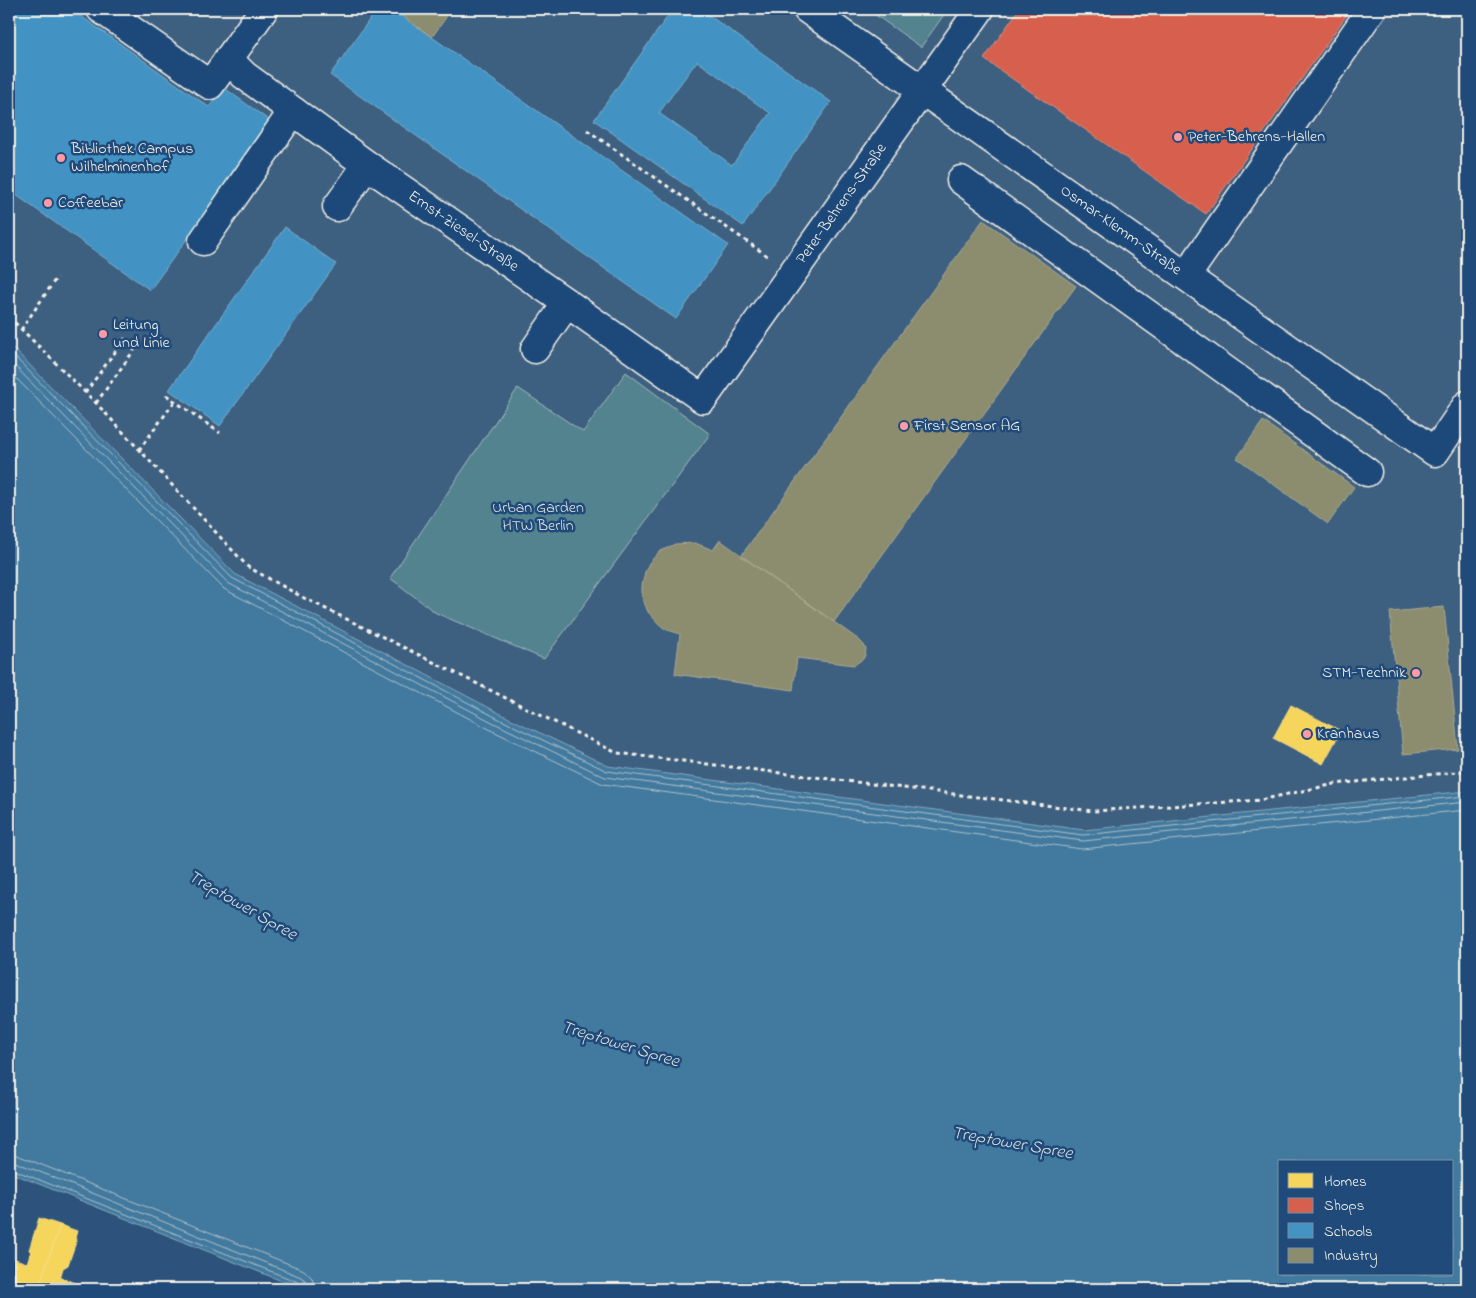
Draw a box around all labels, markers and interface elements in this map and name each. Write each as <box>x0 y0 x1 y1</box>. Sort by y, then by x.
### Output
place label: Peter-Behrens-Hallen <box>1188 125 1325 149</box>
marker: Peter-Behrens-Hallen <box>1172 131 1184 143</box>
place label: Bibliothek Campus Wilhelminenhof <box>70 137 193 179</box>
street label: Peter-Behrens-Straße <box>790 138 894 269</box>
marker: Bibliothek Campus Wilhelminenhof <box>55 152 67 164</box>
street label: Osmar-Klemm-Straße <box>1055 179 1187 282</box>
street label: Ernst-Ziesel-Straße <box>403 185 524 279</box>
place label: Coffeebar <box>58 191 123 215</box>
marker: Coffeebar <box>42 197 54 209</box>
place label: Leitung und Linie <box>113 313 171 355</box>
marker: Leitung und Linie <box>97 328 109 340</box>
place label: First Sensor AG <box>913 414 1020 438</box>
marker: First Sensor AG <box>898 420 910 432</box>
park label: Urban Garden HTW Berlin <box>492 496 584 538</box>
place label: STM-Technik <box>1322 661 1407 685</box>
marker: STM-Technik <box>1410 667 1422 679</box>
place label: Kranhaus <box>1317 722 1380 746</box>
marker: Kranhaus <box>1301 728 1313 740</box>
water label: Treptower Spree <box>183 864 302 948</box>
water label: Treptower Spree <box>558 1015 683 1076</box>
water label: Treptower Spree <box>950 1121 1075 1168</box>
legend <box>1278 1160 1454 1276</box>
text: Homes <box>1324 1171 1367 1193</box>
text: Shops <box>1324 1195 1364 1217</box>
text: Schools <box>1324 1221 1373 1243</box>
text: Industry <box>1324 1245 1378 1268</box>

